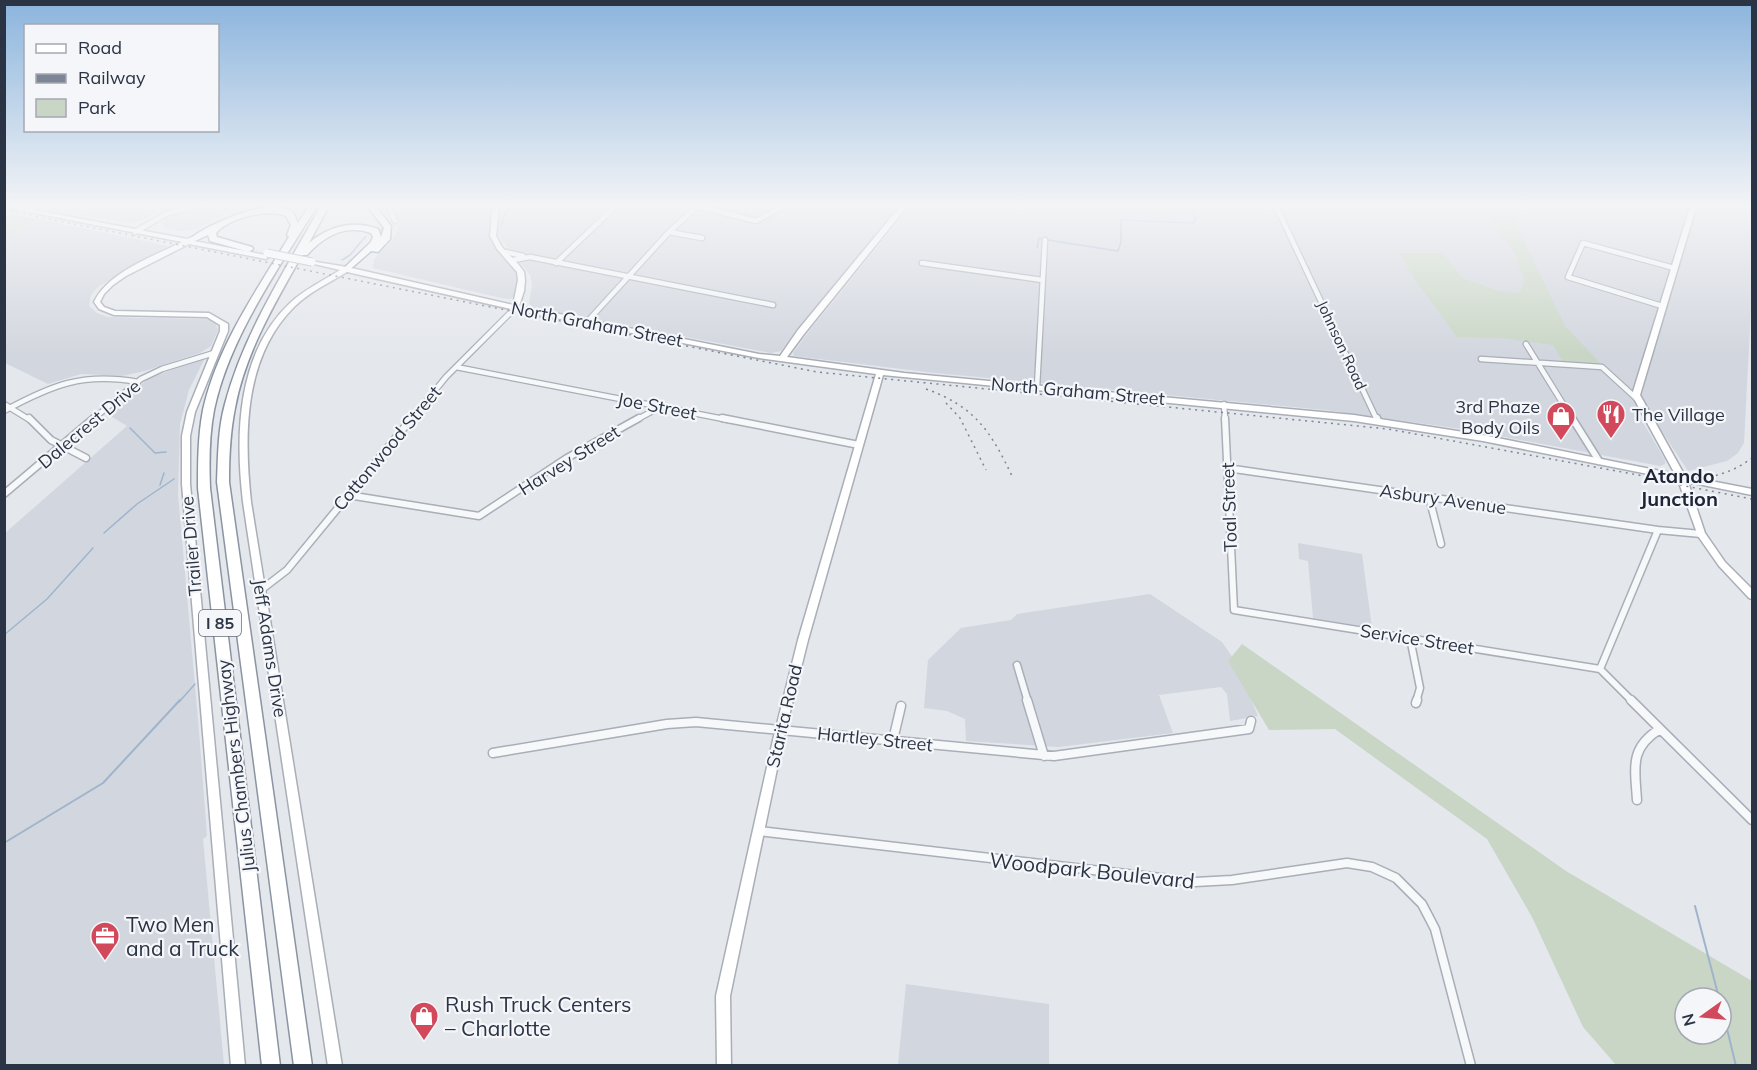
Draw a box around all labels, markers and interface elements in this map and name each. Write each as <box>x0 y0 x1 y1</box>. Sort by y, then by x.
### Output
legend <box>24 24 219 132</box>
text: Road <box>78 36 122 59</box>
text: Railway <box>78 66 146 89</box>
text: Park <box>78 96 117 119</box>
street label: North Graham Street <box>509 296 685 352</box>
street label: Johnson Road <box>1313 297 1371 393</box>
street label: North Graham Street <box>990 372 1166 410</box>
street label: Dalecrest Drive <box>33 374 145 474</box>
street label: Cottonwood Street <box>328 381 446 515</box>
street label: Joe Street <box>615 387 699 425</box>
place label: 3rd Phaze Body Oils <box>1455 395 1540 439</box>
restaurant icon: The Village <box>1595 398 1627 440</box>
shop icon: 3rd Phaze Body Oils <box>1545 400 1577 442</box>
place label: The Village <box>1632 403 1725 426</box>
street label: Harvey Street <box>514 420 624 500</box>
street label: Toal Street <box>1216 462 1242 552</box>
district label: Atando Junction <box>1640 463 1718 511</box>
street label: Asbury Avenue <box>1378 479 1508 519</box>
street label: Trailer Drive <box>175 495 207 597</box>
street label: Jeff Adams Drive <box>248 577 292 719</box>
road number: I 85 <box>199 610 241 636</box>
street label: Service Street <box>1358 619 1476 659</box>
street label: Julius Chambers Highway <box>211 658 260 874</box>
street label: Starita Road <box>761 662 807 770</box>
street label: Hartley Street <box>816 722 934 756</box>
street label: Woodpark Boulevard <box>988 846 1196 894</box>
place label: Two Men and a Truck <box>126 911 239 961</box>
office icon: Two Men and a Truck <box>89 920 121 962</box>
north arrow <box>1673 986 1733 1046</box>
place label: Rush Truck Centers – Charlotte <box>445 991 631 1041</box>
shop icon: Rush Truck Centers – Charlotte <box>408 1000 440 1042</box>
text: N <box>1677 1011 1700 1028</box>

